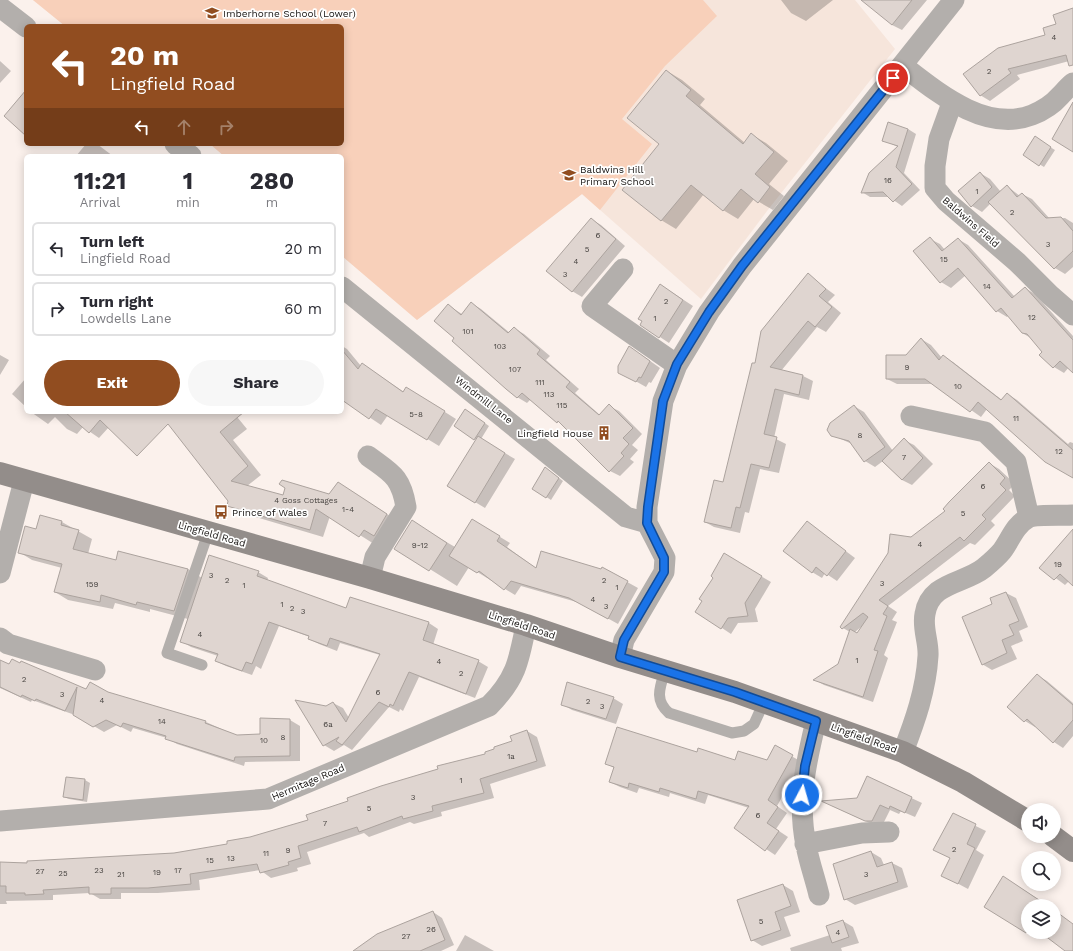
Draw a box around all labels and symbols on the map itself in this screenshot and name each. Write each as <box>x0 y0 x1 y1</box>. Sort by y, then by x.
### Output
school or university icon: Imberhorne School (Lower) <box>204 5 220 21</box>
place label: Imberhorne School (Lower) <box>223 8 356 19</box>
house number: 4 <box>1052 33 1057 42</box>
pin <box>876 61 910 95</box>
house number: 2 <box>987 67 992 76</box>
place label: Baldwins Hill Primary School <box>580 164 654 187</box>
school or university icon: Baldwins Hill Primary School <box>561 167 577 183</box>
house number: 16 <box>884 176 892 185</box>
house number: 1 <box>975 187 979 196</box>
street label: Baldwins Field <box>940 194 1002 250</box>
house number: 2 <box>1010 208 1015 217</box>
house number: 6 <box>596 231 601 240</box>
house number: 3 <box>1046 240 1051 249</box>
house number: 5 <box>585 245 590 254</box>
house number: 15 <box>940 255 948 264</box>
house number: 4 <box>574 257 579 266</box>
house number: 3 <box>563 270 568 279</box>
house number: 14 <box>983 282 991 291</box>
house number: 2 <box>664 297 669 306</box>
house number: 12 <box>1028 313 1036 322</box>
house number: 1 <box>653 314 657 323</box>
house number: 101 <box>462 327 474 336</box>
house number: 103 <box>494 342 507 351</box>
house number: 9 <box>905 363 910 372</box>
house number: 107 <box>509 365 522 374</box>
street label: Windmill Lane <box>453 374 515 426</box>
house number: 111 <box>535 378 545 387</box>
house number: 10 <box>954 382 962 391</box>
house number: 113 <box>544 390 555 399</box>
house number: 115 <box>557 401 568 410</box>
house number: 5-8 <box>409 410 423 419</box>
house number: 11 <box>1013 414 1019 423</box>
building icon: Lingfield House <box>596 425 612 441</box>
place label: Lingfield House <box>517 428 593 439</box>
house number: 8 <box>858 431 863 440</box>
house number: 12 <box>1055 447 1063 456</box>
house number: 7 <box>902 453 907 462</box>
house number: 6 <box>981 482 986 491</box>
house number: 4 Goss Cottages <box>274 496 338 505</box>
bus stop icon: Prince of Wales <box>213 504 229 520</box>
house number: 1-4 <box>342 505 354 514</box>
place label: Prince of Wales <box>232 507 307 518</box>
house number: 5 <box>961 509 966 518</box>
street label: Lingfield Road <box>177 519 247 549</box>
house number: 4 <box>918 540 923 549</box>
house number: 9-12 <box>412 541 429 550</box>
house number: 19 <box>1054 560 1062 569</box>
house number: 3 <box>209 571 214 580</box>
house number: 2 <box>225 576 230 585</box>
house number: 2 <box>602 576 607 585</box>
house number: 3 <box>880 579 885 588</box>
house number: 159 <box>86 580 98 589</box>
house number: 1 <box>242 581 246 590</box>
house number: 1 <box>615 583 619 592</box>
house number: 4 <box>591 595 596 604</box>
house number: 1 <box>280 600 284 609</box>
house number: 3 <box>604 602 609 611</box>
house number: 2 <box>290 604 295 613</box>
house number: 3 <box>301 607 306 616</box>
street label: Lingfield Road <box>487 609 557 641</box>
house number: 4 <box>198 630 203 639</box>
house number: 1 <box>855 656 859 665</box>
house number: 4 <box>437 657 442 666</box>
house number: 2 <box>459 669 464 678</box>
house number: 2 <box>22 675 27 684</box>
house number: 6 <box>376 688 381 697</box>
house number: 3 <box>60 690 65 699</box>
house number: 4 <box>100 696 105 705</box>
house number: 2 <box>586 697 591 706</box>
house number: 3 <box>600 702 605 711</box>
house number: 14 <box>158 717 166 726</box>
house number: 6a <box>323 720 333 729</box>
street label: Lingfield Road <box>829 721 899 755</box>
house number: 8 <box>281 733 286 742</box>
house number: 10 <box>260 736 268 745</box>
house number: 1a <box>507 752 515 761</box>
street label: Hermitage Road <box>270 762 346 802</box>
position arrow <box>781 774 823 816</box>
house number: 1 <box>459 776 463 785</box>
house number: 3 <box>411 793 416 802</box>
house number: 5 <box>367 804 372 813</box>
house number: 6 <box>756 811 761 820</box>
house number: 7 <box>323 819 328 828</box>
house number: 2 <box>952 845 957 854</box>
house number: 9 <box>286 846 291 855</box>
house number: 11 <box>263 849 269 858</box>
house number: 13 <box>227 854 235 863</box>
house number: 15 <box>206 856 214 865</box>
house number: 23 <box>94 866 104 875</box>
house number: 17 <box>174 866 182 875</box>
house number: 27 <box>36 867 45 876</box>
house number: 19 <box>153 868 161 877</box>
house number: 25 <box>58 869 68 878</box>
house number: 21 <box>117 870 125 879</box>
house number: 3 <box>864 870 869 879</box>
house number: 5 <box>759 917 764 926</box>
house number: 26 <box>426 925 436 934</box>
house number: 4 <box>836 928 841 937</box>
house number: 27 <box>402 932 411 941</box>

